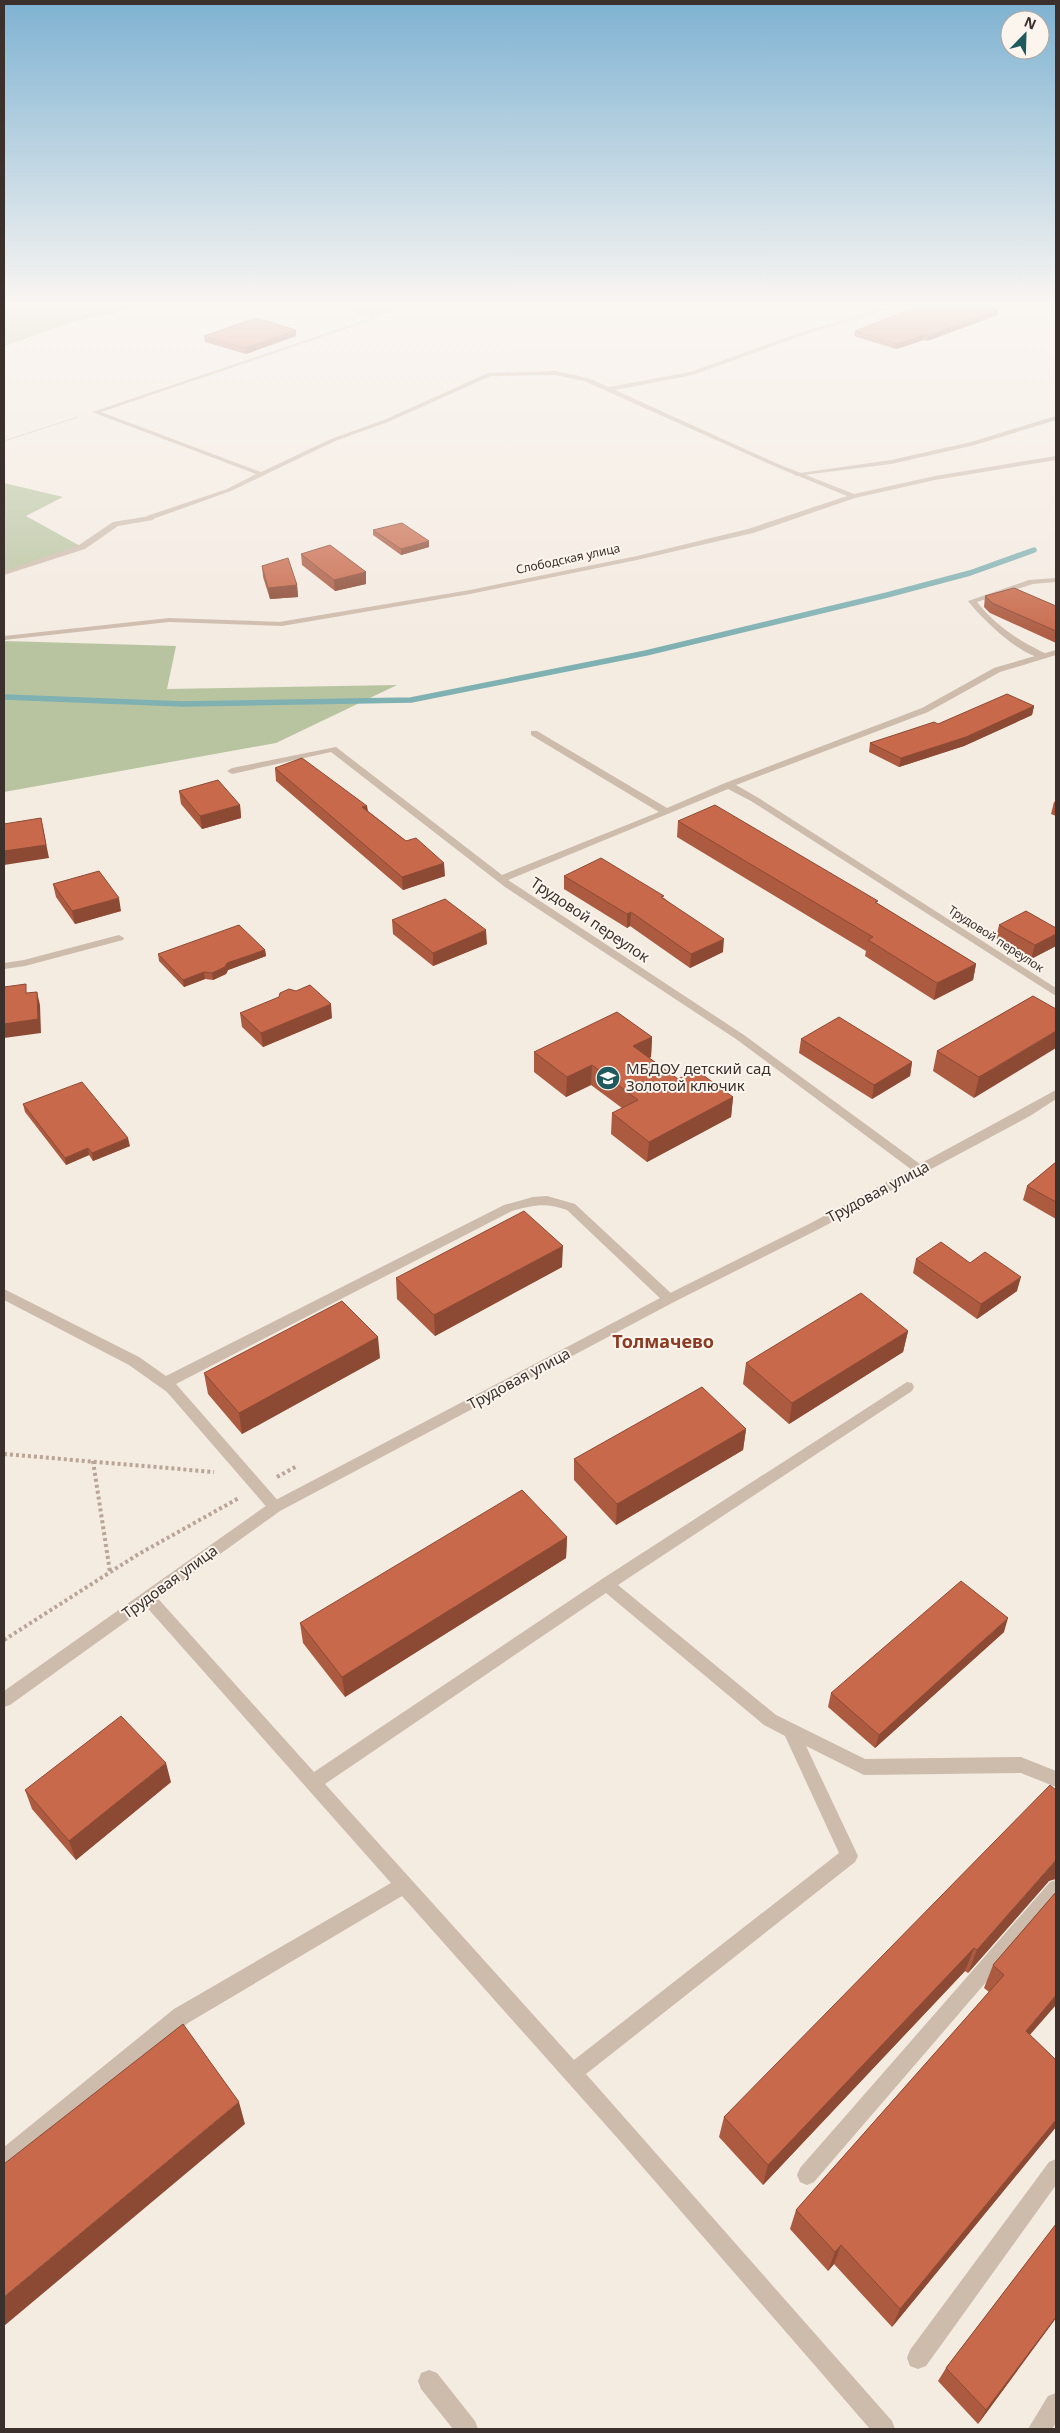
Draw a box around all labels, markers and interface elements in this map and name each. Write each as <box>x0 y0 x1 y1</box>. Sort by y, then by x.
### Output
north arrow <box>1000 10 1050 60</box>
text: N <box>1021 12 1039 34</box>
street label: Слободская улица <box>514 539 622 578</box>
street label: Трудовой переулок <box>527 872 654 966</box>
street label: Трудовой переулок <box>945 901 1048 976</box>
place label: МБДОУ детский сад Золотой ключик <box>626 1058 770 1095</box>
school or university icon: МБДОУ детский сад Золотой ключик <box>595 1065 621 1091</box>
street label: Трудовая улица <box>823 1156 932 1227</box>
district label: Толмачево <box>612 1329 714 1353</box>
street label: Трудовая улица <box>464 1343 573 1414</box>
street label: Трудовая улица <box>118 1540 221 1623</box>

